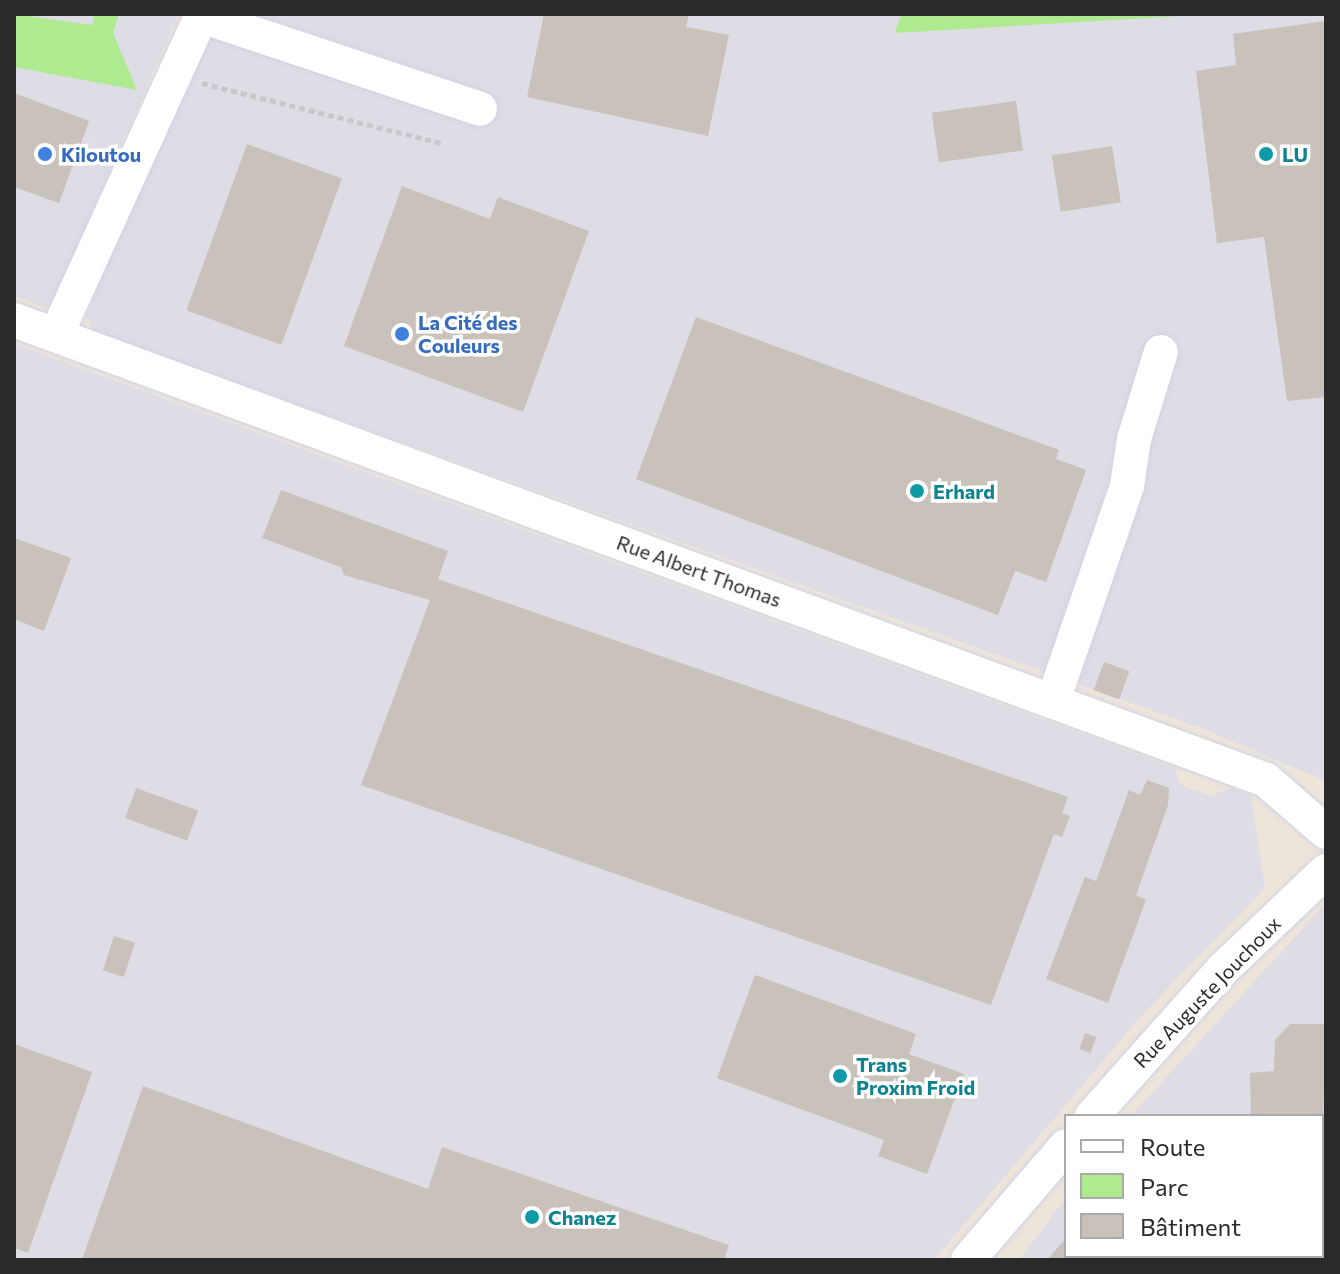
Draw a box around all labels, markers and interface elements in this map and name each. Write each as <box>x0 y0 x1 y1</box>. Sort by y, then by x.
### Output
place label: Kiloutou <box>61 142 141 166</box>
place label: LU <box>1282 142 1308 166</box>
marker: Kiloutou <box>36 145 54 163</box>
marker: LU <box>1257 145 1275 163</box>
place label: La Cité des Couleurs <box>418 310 517 357</box>
marker: La Cité des Couleurs <box>393 325 411 343</box>
place label: Erhard <box>933 479 995 503</box>
marker: Erhard <box>908 482 926 500</box>
street label: Rue Albert Thomas <box>613 530 785 612</box>
street label: Rue Auguste Jouchoux <box>1129 911 1285 1073</box>
place label: Trans Proxim Froid <box>856 1052 975 1099</box>
marker: Trans Proxim Froid <box>831 1067 849 1085</box>
legend <box>1064 1114 1324 1258</box>
text: Route <box>1140 1132 1205 1161</box>
text: Parc <box>1140 1172 1189 1201</box>
place label: Chanez <box>548 1205 616 1229</box>
marker: Chanez <box>523 1208 541 1226</box>
text: Bâtiment <box>1140 1212 1241 1241</box>

